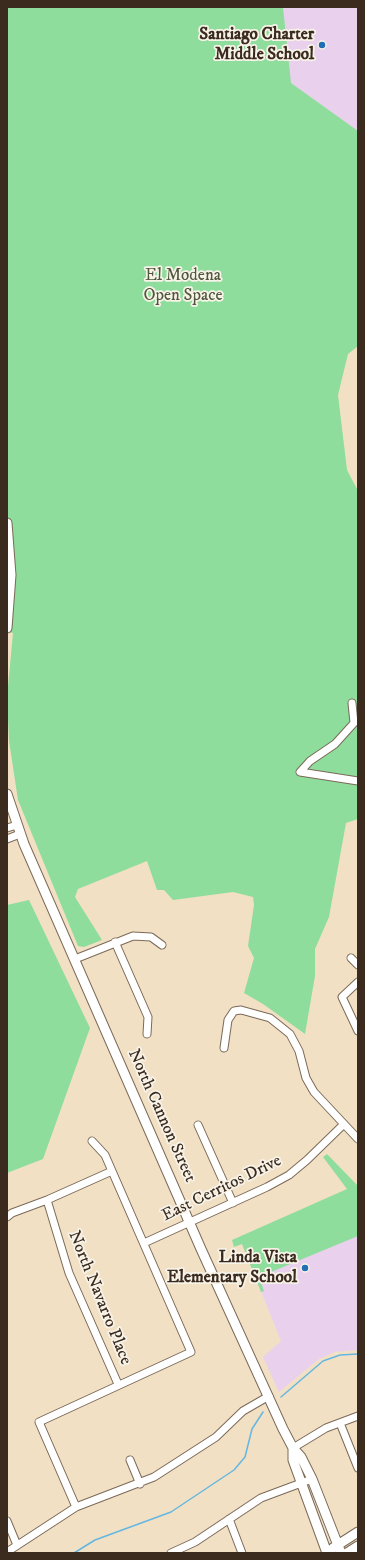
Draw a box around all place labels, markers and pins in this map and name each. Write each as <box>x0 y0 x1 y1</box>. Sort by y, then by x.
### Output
place label: Santiago Charter Middle School <box>199 25 314 65</box>
marker: Santiago Charter Middle School <box>317 40 327 50</box>
place label: Linda Vista Elementary School <box>167 1248 297 1288</box>
marker: Linda Vista Elementary School <box>300 1263 310 1273</box>

